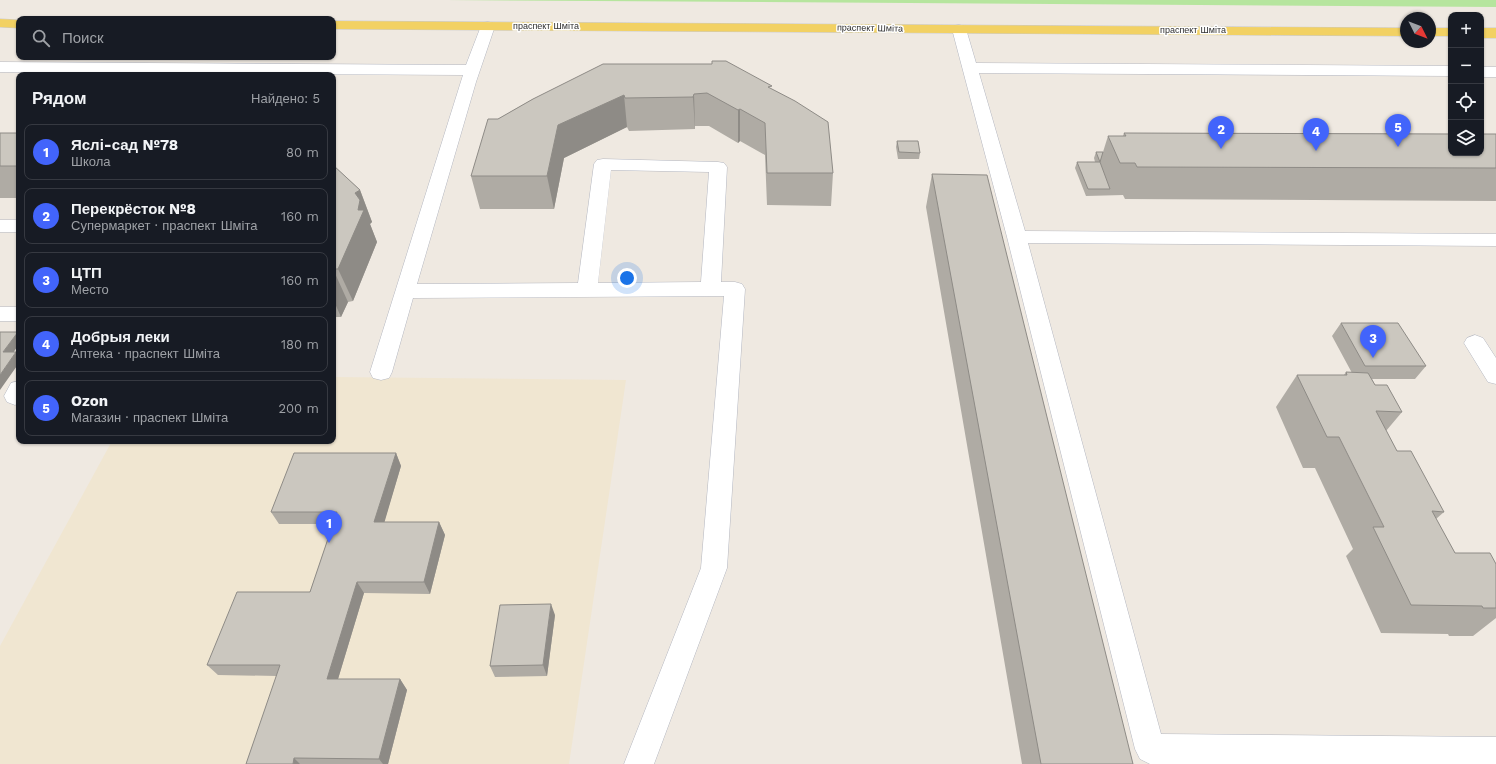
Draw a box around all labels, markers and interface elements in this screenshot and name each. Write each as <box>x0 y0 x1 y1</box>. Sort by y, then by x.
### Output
north arrow <box>1400 12 1436 48</box>
map controls <box>1448 12 1484 156</box>
button: + <box>1448 12 1484 48</box>
search box <box>16 16 336 60</box>
street label: праспект Шміта <box>513 21 579 31</box>
street label: праспект Шміта <box>837 22 903 34</box>
street label: праспект Шміта <box>1160 25 1226 35</box>
icon: search <box>30 27 52 49</box>
text: Поиск <box>62 29 104 47</box>
button: − <box>1448 48 1484 84</box>
button: locate <box>1448 84 1484 120</box>
text: Рядом <box>32 88 87 108</box>
text: Найдено: 5 <box>251 91 320 106</box>
pin: 5 <box>1385 114 1411 147</box>
pin: 2 <box>1208 116 1234 149</box>
pin: 4 <box>1303 118 1329 151</box>
button: layers <box>1448 120 1484 156</box>
text: Яслі-сад №78 <box>71 136 178 154</box>
text: 1 <box>43 145 49 160</box>
text: 80 m <box>286 145 319 160</box>
text: Школа <box>71 154 111 169</box>
text: Перекрёсток №8 <box>71 200 196 218</box>
text: 2 <box>42 209 50 224</box>
text: 160 m <box>281 209 319 224</box>
text: Супермаркет · праспект Шміта <box>71 218 257 233</box>
text: ЦТП <box>71 264 102 282</box>
your location <box>617 268 637 288</box>
text: 3 <box>42 273 50 288</box>
text: 160 m <box>281 273 319 288</box>
text: Место <box>71 282 109 297</box>
pin: 3 <box>1360 325 1386 358</box>
text: Добрыя леки <box>71 328 170 346</box>
text: 4 <box>42 337 50 352</box>
text: 180 m <box>281 337 319 352</box>
text: Аптека · праспект Шміта <box>71 346 220 361</box>
text: Ozon <box>71 392 108 410</box>
text: 5 <box>42 401 50 416</box>
text: 200 m <box>278 401 319 416</box>
text: Магазин · праспект Шміта <box>71 410 228 425</box>
pin: 1 <box>316 510 342 543</box>

